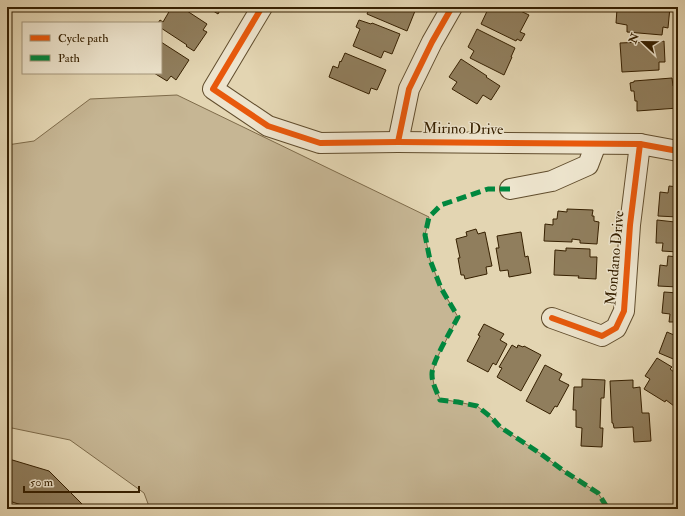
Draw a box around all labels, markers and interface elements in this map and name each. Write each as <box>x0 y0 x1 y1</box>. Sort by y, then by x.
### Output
legend <box>22 22 162 74</box>
north arrow <box>623 22 663 62</box>
text: N <box>626 30 642 46</box>
text: Cycle path <box>58 31 109 46</box>
text: Path <box>58 51 81 66</box>
street label: Mirino Drive <box>423 119 503 139</box>
street label: Mondano Drive <box>601 210 629 306</box>
scale bar <box>24 468 139 494</box>
text: 50 m <box>30 475 54 490</box>

